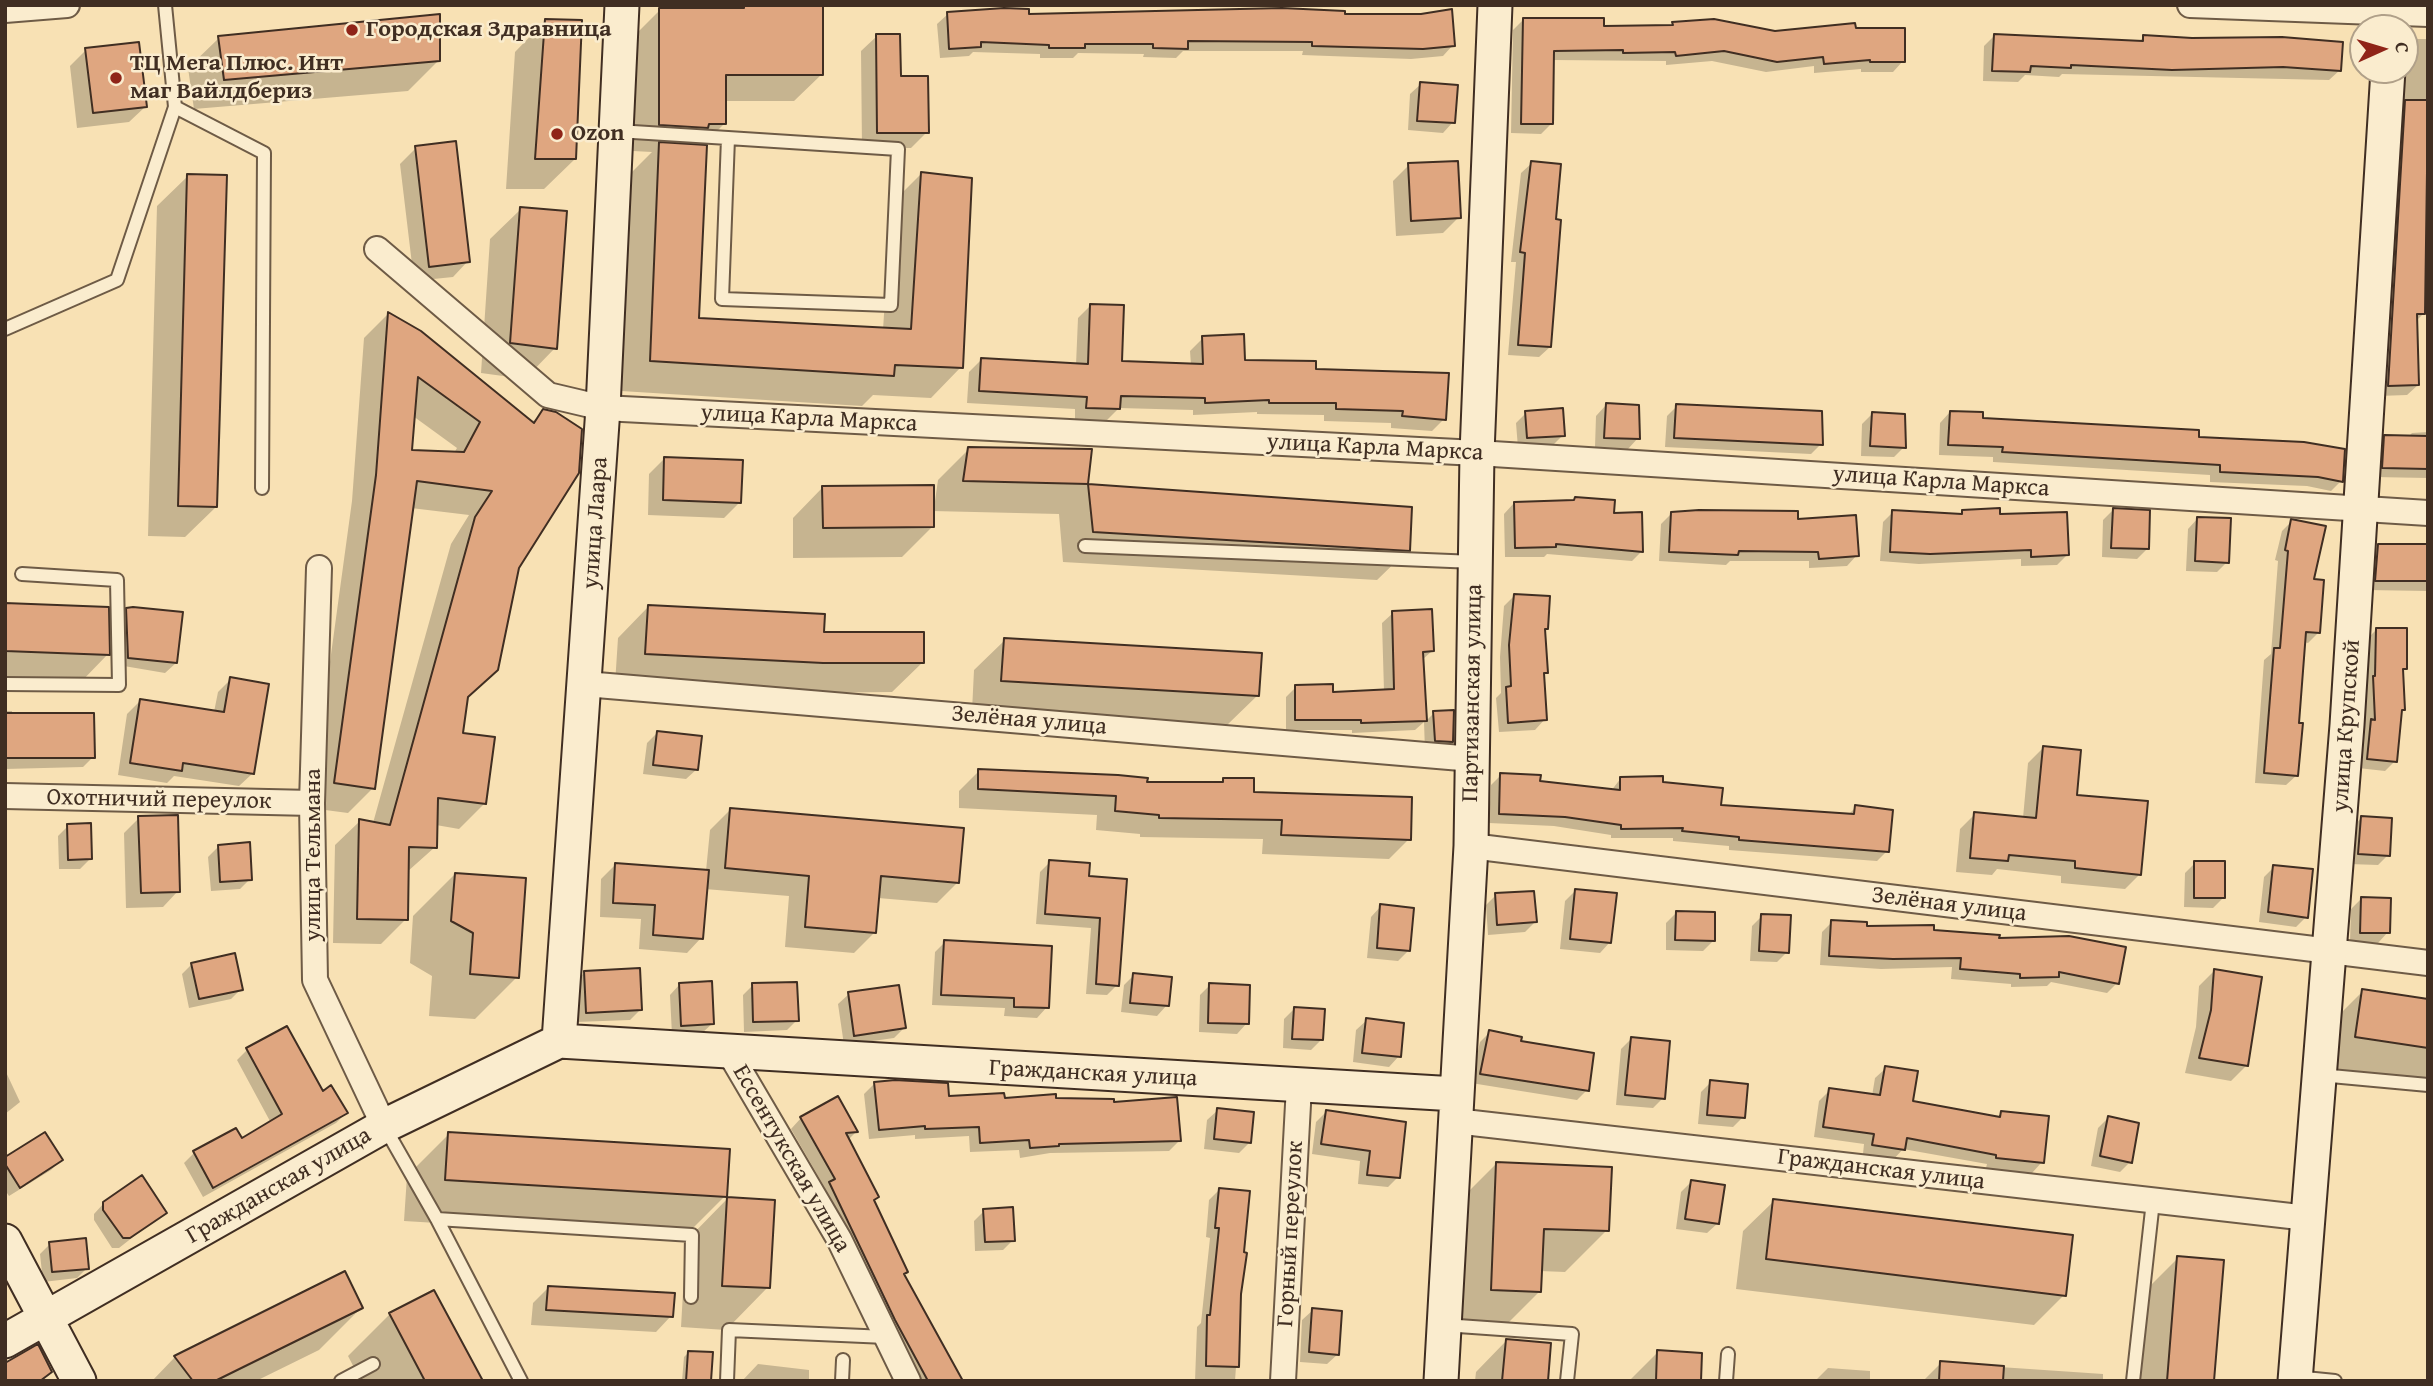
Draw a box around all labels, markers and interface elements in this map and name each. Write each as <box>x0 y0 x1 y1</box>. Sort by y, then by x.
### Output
north arrow <box>2349 14 2419 84</box>
place label: Городская Здравница <box>366 16 612 44</box>
marker: Городская Здравница <box>344 22 360 38</box>
text: С <box>2389 41 2417 54</box>
place label: ТЦ Мега Плюс. Инт маг Вайлдбериз <box>130 50 343 106</box>
marker: ТЦ Мега Плюс. Инт маг Вайлдбериз <box>108 70 124 86</box>
place label: Ozon <box>571 120 624 148</box>
marker: Ozon <box>549 126 565 142</box>
street label: улица Карла Маркса <box>700 399 918 439</box>
street label: улица Карла Маркса <box>1266 428 1484 468</box>
street label: улица Лаара <box>577 456 615 590</box>
street label: улица Карла Маркса <box>1832 460 2050 504</box>
street label: Партизанская улица <box>1457 584 1489 802</box>
street label: улица Крупской <box>2327 639 2367 813</box>
street label: Зелёная улица <box>950 700 1108 742</box>
street label: улица Тельмана <box>300 768 328 942</box>
street label: Охотничий переулок <box>46 784 272 816</box>
street label: Зелёная улица <box>1870 881 2028 929</box>
street label: Гражданская улица <box>988 1054 1198 1094</box>
street label: Ессентукская улица <box>726 1060 856 1258</box>
street label: Гражданская улица <box>181 1121 377 1251</box>
street label: Горный переулок <box>1272 1140 1310 1328</box>
street label: Гражданская улица <box>1776 1143 1986 1197</box>

